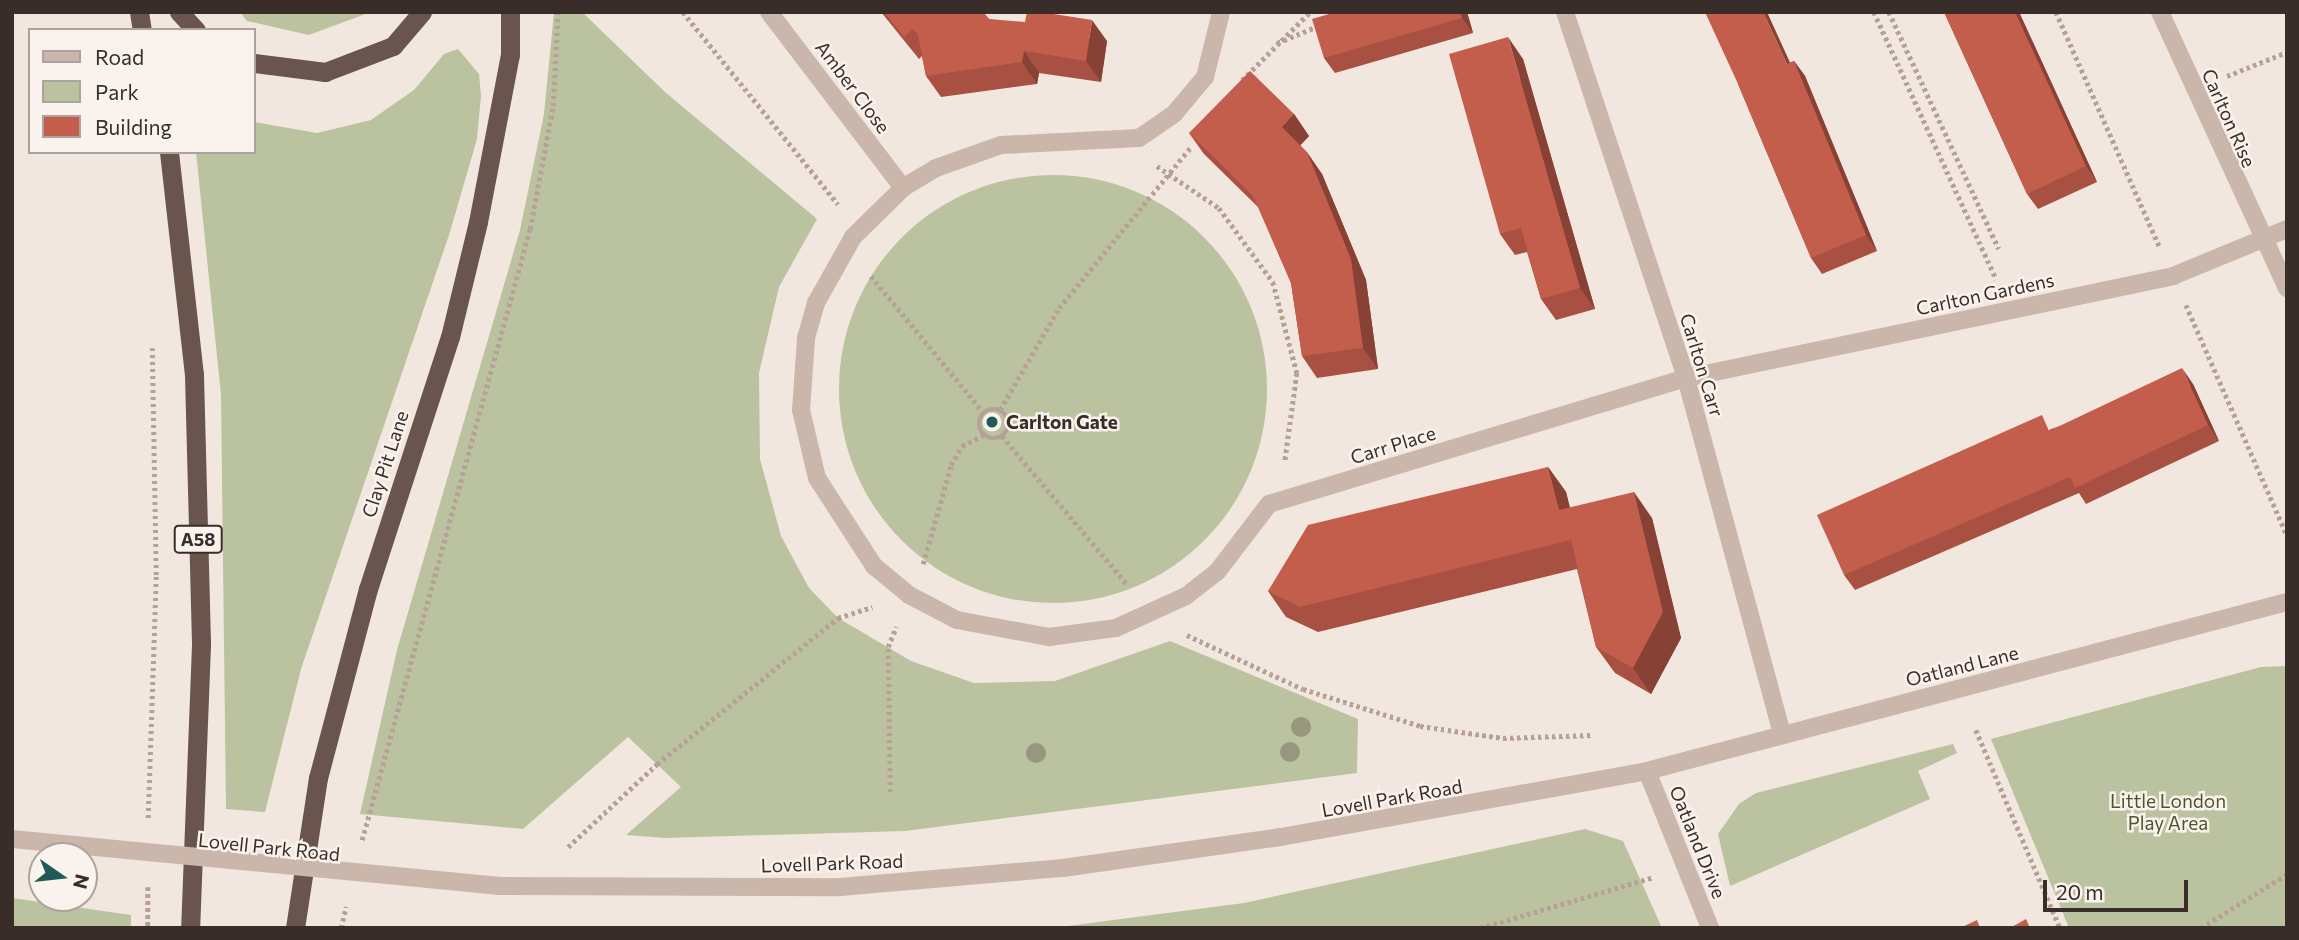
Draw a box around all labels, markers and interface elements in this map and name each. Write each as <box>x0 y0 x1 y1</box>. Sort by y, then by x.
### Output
legend <box>28 28 256 154</box>
street label: Amber Close <box>811 36 895 138</box>
text: Road <box>95 44 144 69</box>
street label: Carlton Rise <box>2197 65 2261 171</box>
text: Park <box>95 79 139 104</box>
text: Building <box>95 114 172 139</box>
street label: Carlton Gardens <box>1914 268 2056 320</box>
street label: Carlton Carr <box>1675 310 1729 420</box>
street label: Clay Pit Lane <box>357 408 413 520</box>
place label: Carlton Gate <box>1006 411 1118 433</box>
marker: Carlton Gate <box>984 414 1000 430</box>
street label: Carr Place <box>1348 421 1438 469</box>
road number: A58 <box>174 524 222 554</box>
street label: Oatland Lane <box>1903 641 2021 691</box>
street label: Lovell Park Road <box>1320 774 1464 822</box>
street label: Oatland Drive <box>1665 782 1731 902</box>
park label: Little London Play Area <box>2110 790 2226 834</box>
street label: Lovell Park Road <box>197 828 341 866</box>
north arrow <box>28 842 98 912</box>
street label: Lovell Park Road <box>760 849 904 877</box>
scale bar <box>2047 866 2192 910</box>
text: N <box>69 872 95 891</box>
text: 20 m <box>2056 879 2104 904</box>

